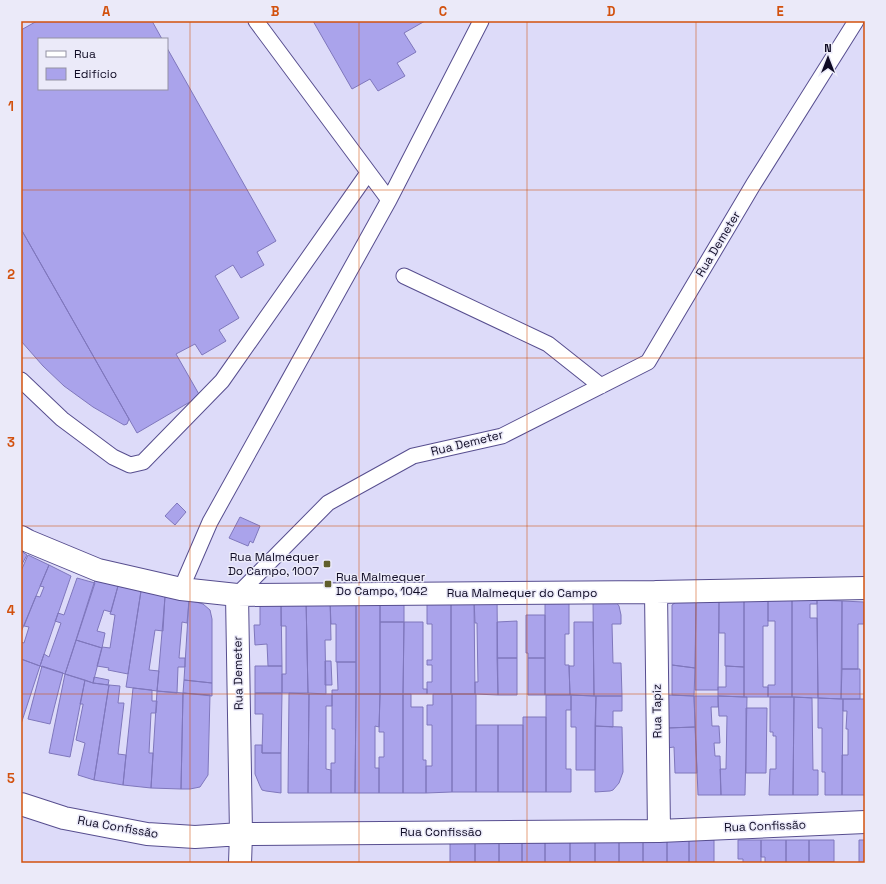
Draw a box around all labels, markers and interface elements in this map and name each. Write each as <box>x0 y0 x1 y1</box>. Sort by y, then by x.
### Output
text: A <box>102 3 111 20</box>
text: B <box>271 3 280 20</box>
text: C <box>439 3 447 20</box>
text: D <box>607 3 616 20</box>
text: E <box>776 3 784 20</box>
legend <box>38 38 168 90</box>
north arrow <box>808 38 848 78</box>
text: N <box>824 41 832 55</box>
text: Rua <box>74 46 96 62</box>
text: Edifício <box>74 66 117 82</box>
text: 1 <box>8 98 14 115</box>
street label: Rua Demeter <box>692 208 744 280</box>
text: 2 <box>7 266 15 283</box>
street label: Rua Demeter <box>429 426 505 460</box>
text: 3 <box>7 434 15 451</box>
place label: Rua Malmequer Do Campo, 1007 <box>228 549 319 579</box>
marker: Rua Malmequer Do Campo, 1007 <box>322 559 332 569</box>
place label: Rua Malmequer Do Campo, 1042 <box>336 569 428 599</box>
marker: Rua Malmequer Do Campo, 1042 <box>323 579 333 589</box>
street label: Rua Malmequer do Campo <box>447 585 597 601</box>
text: 4 <box>7 602 15 619</box>
street label: Rua Demeter <box>229 635 247 710</box>
street label: Rua Tapiz <box>649 684 665 738</box>
text: 5 <box>7 770 15 787</box>
street label: Rua Confissão <box>76 812 160 842</box>
street label: Rua Confissão <box>724 817 806 835</box>
street label: Rua Confissão <box>400 824 482 840</box>

